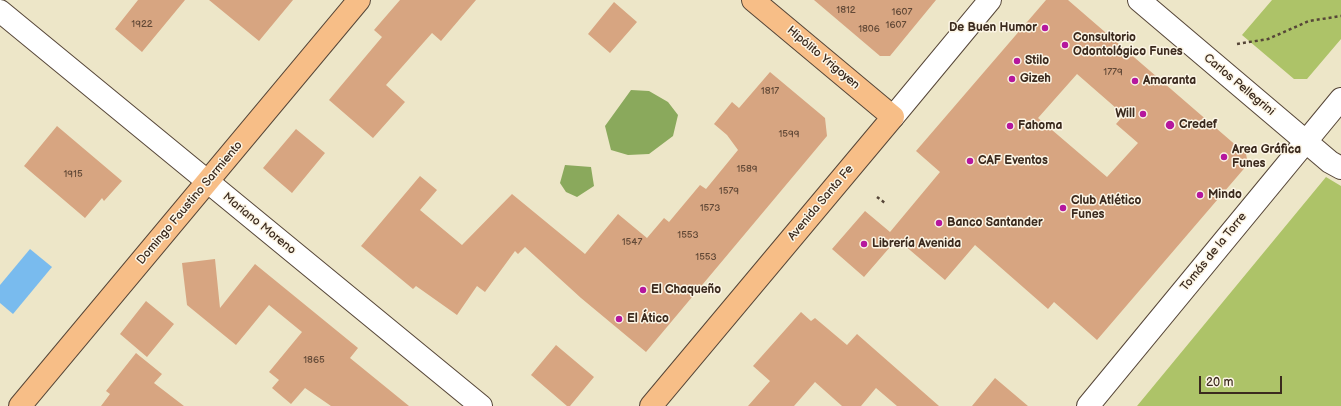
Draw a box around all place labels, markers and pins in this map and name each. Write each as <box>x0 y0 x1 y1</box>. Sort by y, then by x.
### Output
place label: De Buen Humor <box>949 21 1037 35</box>
marker: De Buen Humor <box>1040 23 1050 33</box>
place label: Consultorio Odontológico Funes <box>1073 31 1183 59</box>
marker: Consultorio Odontológico Funes <box>1060 40 1070 50</box>
place label: Stilo <box>1025 54 1049 68</box>
marker: Stilo <box>1012 56 1022 66</box>
place label: Gizeh <box>1020 72 1051 86</box>
marker: Gizeh <box>1007 74 1017 84</box>
place label: Amaranta <box>1143 74 1196 88</box>
marker: Amaranta <box>1130 76 1140 86</box>
place label: Will <box>1115 107 1135 121</box>
marker: Will <box>1138 109 1148 119</box>
place label: Credef <box>1179 118 1217 132</box>
place label: Fahoma <box>1018 119 1062 133</box>
marker: Credef <box>1164 119 1176 131</box>
marker: Fahoma <box>1005 121 1015 131</box>
place label: Area Gráfica Funes <box>1232 143 1301 171</box>
marker: Area Gráfica Funes <box>1219 152 1229 162</box>
place label: CAF Eventos <box>978 154 1048 168</box>
marker: CAF Eventos <box>965 156 975 166</box>
place label: Mindo <box>1208 188 1242 202</box>
marker: Mindo <box>1195 190 1205 200</box>
place label: Club Atlético Funes <box>1071 194 1141 222</box>
marker: Club Atlético Funes <box>1058 203 1068 213</box>
place label: Banco Santander <box>947 216 1043 230</box>
marker: Banco Santander <box>934 218 944 228</box>
place label: Librería Avenida <box>872 237 961 251</box>
marker: Librería Avenida <box>859 239 869 249</box>
place label: El Chaqueño <box>651 283 721 297</box>
marker: El Chaqueño <box>638 285 648 295</box>
place label: El Ático <box>627 312 669 326</box>
marker: El Ático <box>614 314 624 324</box>

